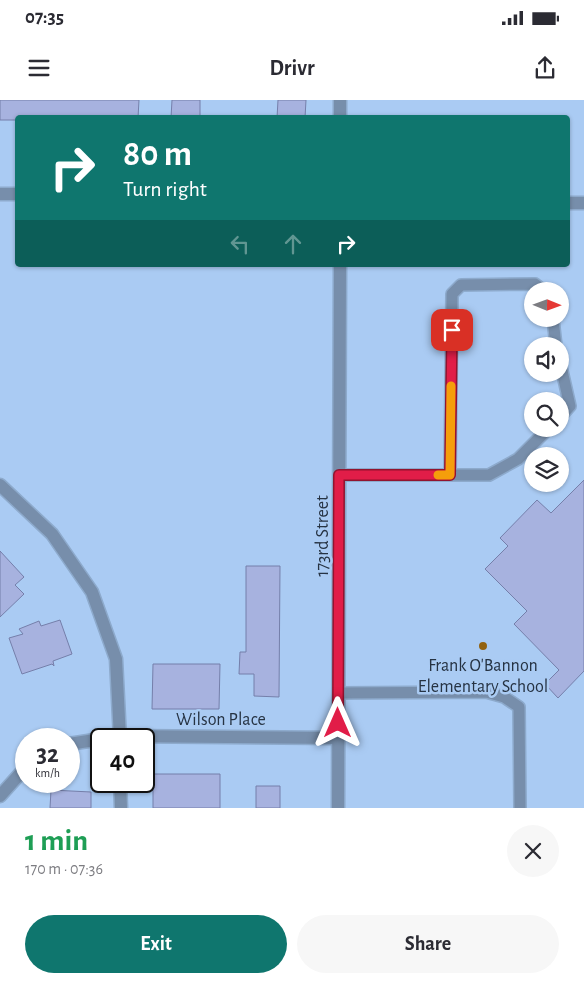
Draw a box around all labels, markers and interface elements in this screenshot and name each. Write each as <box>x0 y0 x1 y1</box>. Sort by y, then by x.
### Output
text: 07:35 <box>25 8 64 27</box>
icon: menu <box>25 54 53 82</box>
icon: share <box>531 54 559 82</box>
text: Drivr <box>269 57 315 79</box>
icon: right <box>40 135 105 200</box>
text: 80 m <box>123 137 192 172</box>
text: Turn right <box>123 178 207 200</box>
icon: left <box>226 230 254 258</box>
icon: ahead <box>279 230 307 258</box>
icon: right <box>332 230 360 258</box>
north arrow <box>524 282 569 328</box>
map controls <box>524 282 569 492</box>
pin <box>431 309 473 351</box>
icon: arrive <box>438 316 466 344</box>
button: sound <box>524 337 569 382</box>
button: search <box>524 392 569 437</box>
button: layers <box>524 447 569 492</box>
street label: 173rd Street <box>314 495 332 577</box>
marker: Frank O'Bannon Elementary School <box>477 640 489 652</box>
place label: Frank O'Bannon Elementary School <box>418 657 548 696</box>
position arrow <box>311 696 363 748</box>
street label: Wilson Place <box>176 711 266 729</box>
speed limit sign: 40 <box>90 728 155 793</box>
text: 32 <box>36 742 59 767</box>
text: km/h <box>35 767 60 779</box>
button: close <box>507 825 559 877</box>
text: 1 min <box>25 826 88 856</box>
text: 170 m · 07:36 <box>25 861 103 877</box>
button: Exit <box>25 915 287 973</box>
button: Share <box>297 915 559 973</box>

